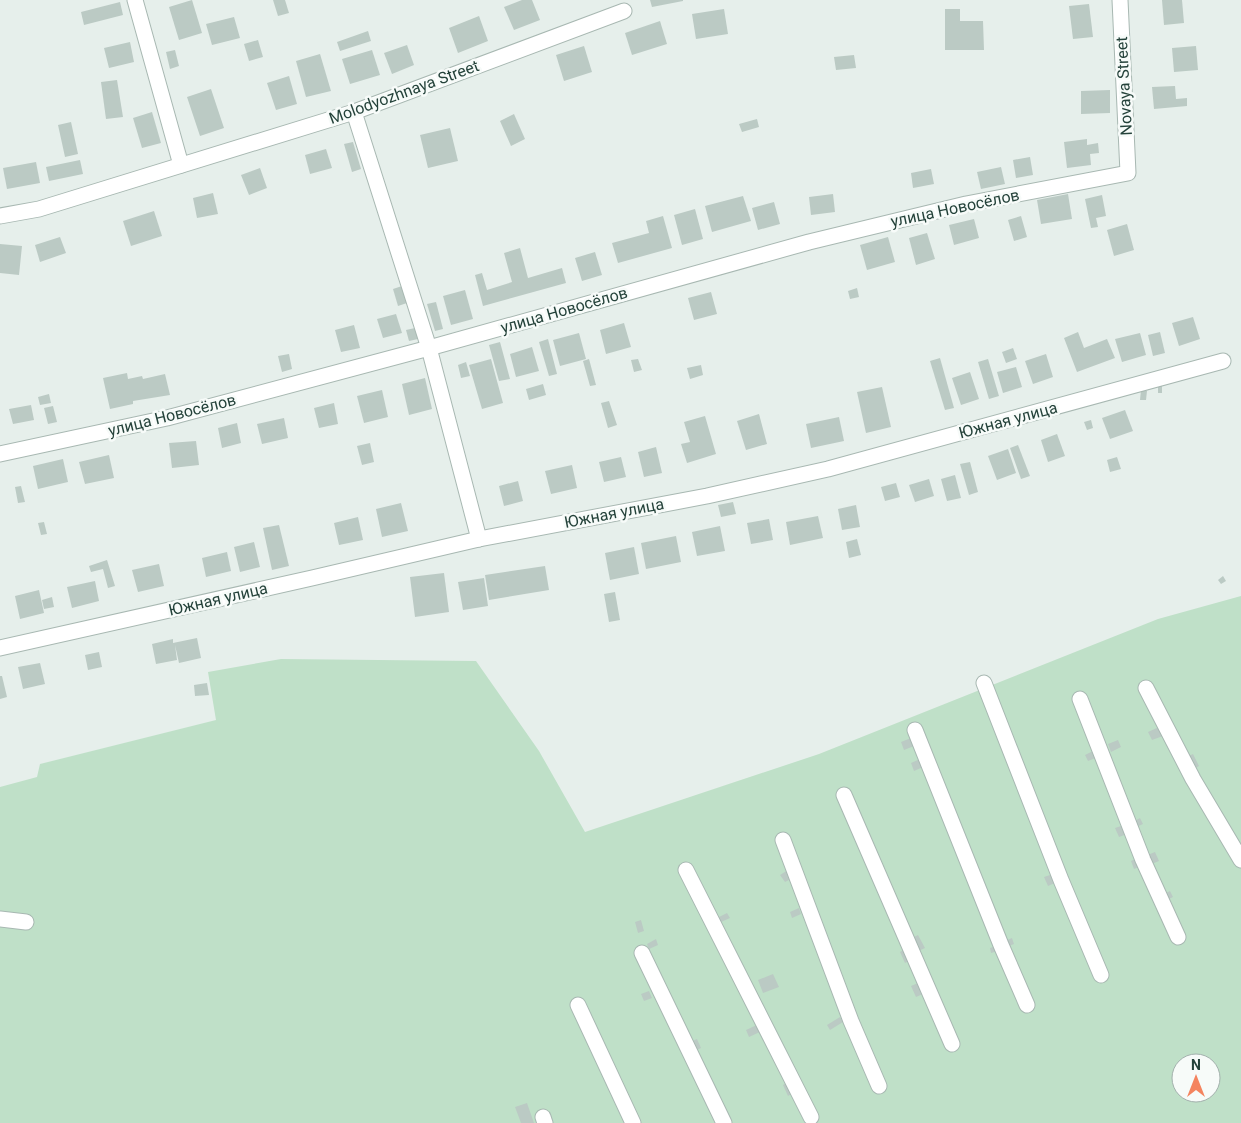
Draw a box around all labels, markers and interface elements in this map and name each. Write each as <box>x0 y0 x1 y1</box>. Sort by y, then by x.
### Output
street label: Novaya Street <box>1112 36 1136 136</box>
street label: Molodyozhnaya Street <box>326 56 482 128</box>
street label: улица Новосёлов <box>889 185 1021 231</box>
street label: улица Новосёлов <box>498 283 630 337</box>
street label: улица Новосёлов <box>106 390 238 440</box>
street label: Южная улица <box>957 398 1059 442</box>
street label: Южная улица <box>563 494 665 532</box>
street label: Южная улица <box>167 578 269 620</box>
north arrow <box>1171 1053 1221 1103</box>
text: N <box>1191 1057 1201 1073</box>

